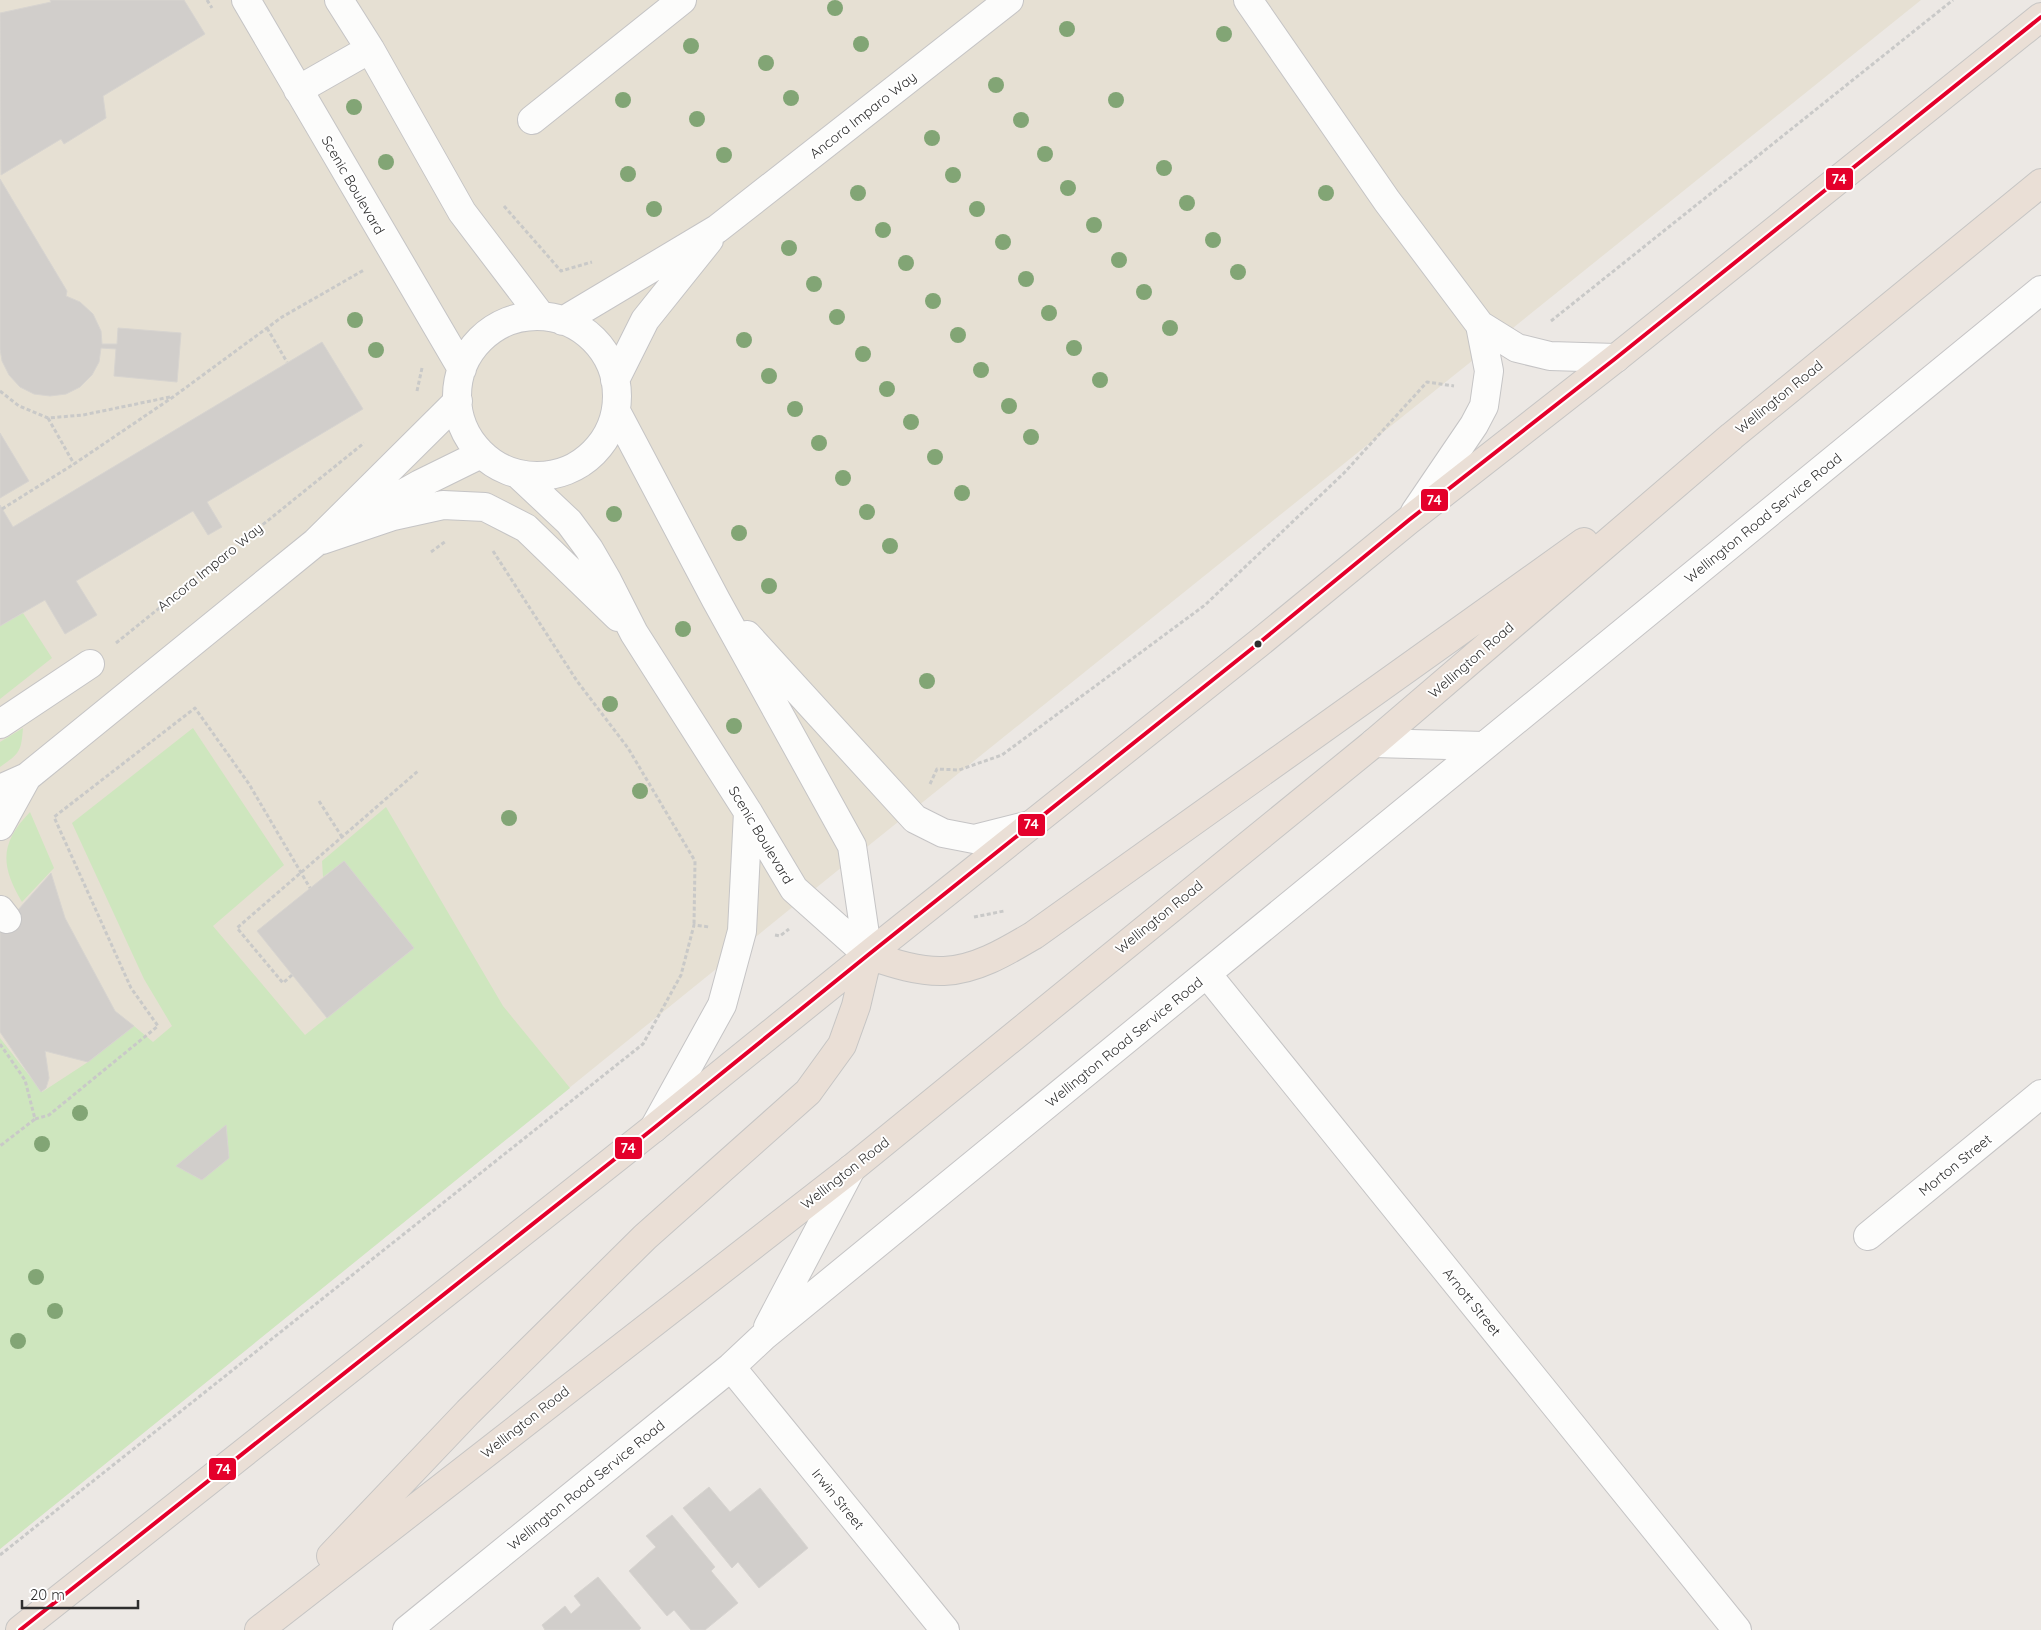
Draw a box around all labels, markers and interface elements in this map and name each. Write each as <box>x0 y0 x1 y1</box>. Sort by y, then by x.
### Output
street label: Ancora Imparo Way <box>806 68 920 162</box>
street label: Scenic Boulevard <box>317 132 389 238</box>
line badge: 74 <box>1825 167 1854 191</box>
text: 74 <box>1831 170 1847 188</box>
street label: Wellington Road <box>1732 356 1826 438</box>
street label: Wellington Road Service Road <box>1681 449 1845 587</box>
line badge: 74 <box>1420 488 1449 512</box>
text: 74 <box>1426 491 1442 509</box>
street label: Ancora Imparo Way <box>153 519 267 615</box>
street label: Wellington Road <box>1425 618 1517 702</box>
unlabelled marker <box>1253 639 1263 649</box>
street label: Scenic Boulevard <box>725 783 797 887</box>
line badge: 74 <box>1017 813 1046 837</box>
text: 74 <box>1023 815 1039 833</box>
street label: Wellington Road <box>1112 876 1206 958</box>
street label: Wellington Road Service Road <box>1042 973 1206 1111</box>
street label: Morton Street <box>1915 1130 1995 1200</box>
street label: Wellington Road <box>797 1133 893 1213</box>
line badge: 74 <box>614 1136 643 1160</box>
text: 74 <box>620 1139 636 1157</box>
street label: Arnott Street <box>1439 1264 1505 1340</box>
street label: Wellington Road <box>477 1382 573 1462</box>
street label: Wellington Road Service Road <box>504 1416 668 1554</box>
line badge: 74 <box>208 1457 237 1481</box>
text: 74 <box>215 1460 231 1478</box>
street label: Irwin Street <box>808 1465 868 1533</box>
scale bar <box>22 1578 139 1610</box>
text: 20 m <box>30 1585 65 1604</box>

